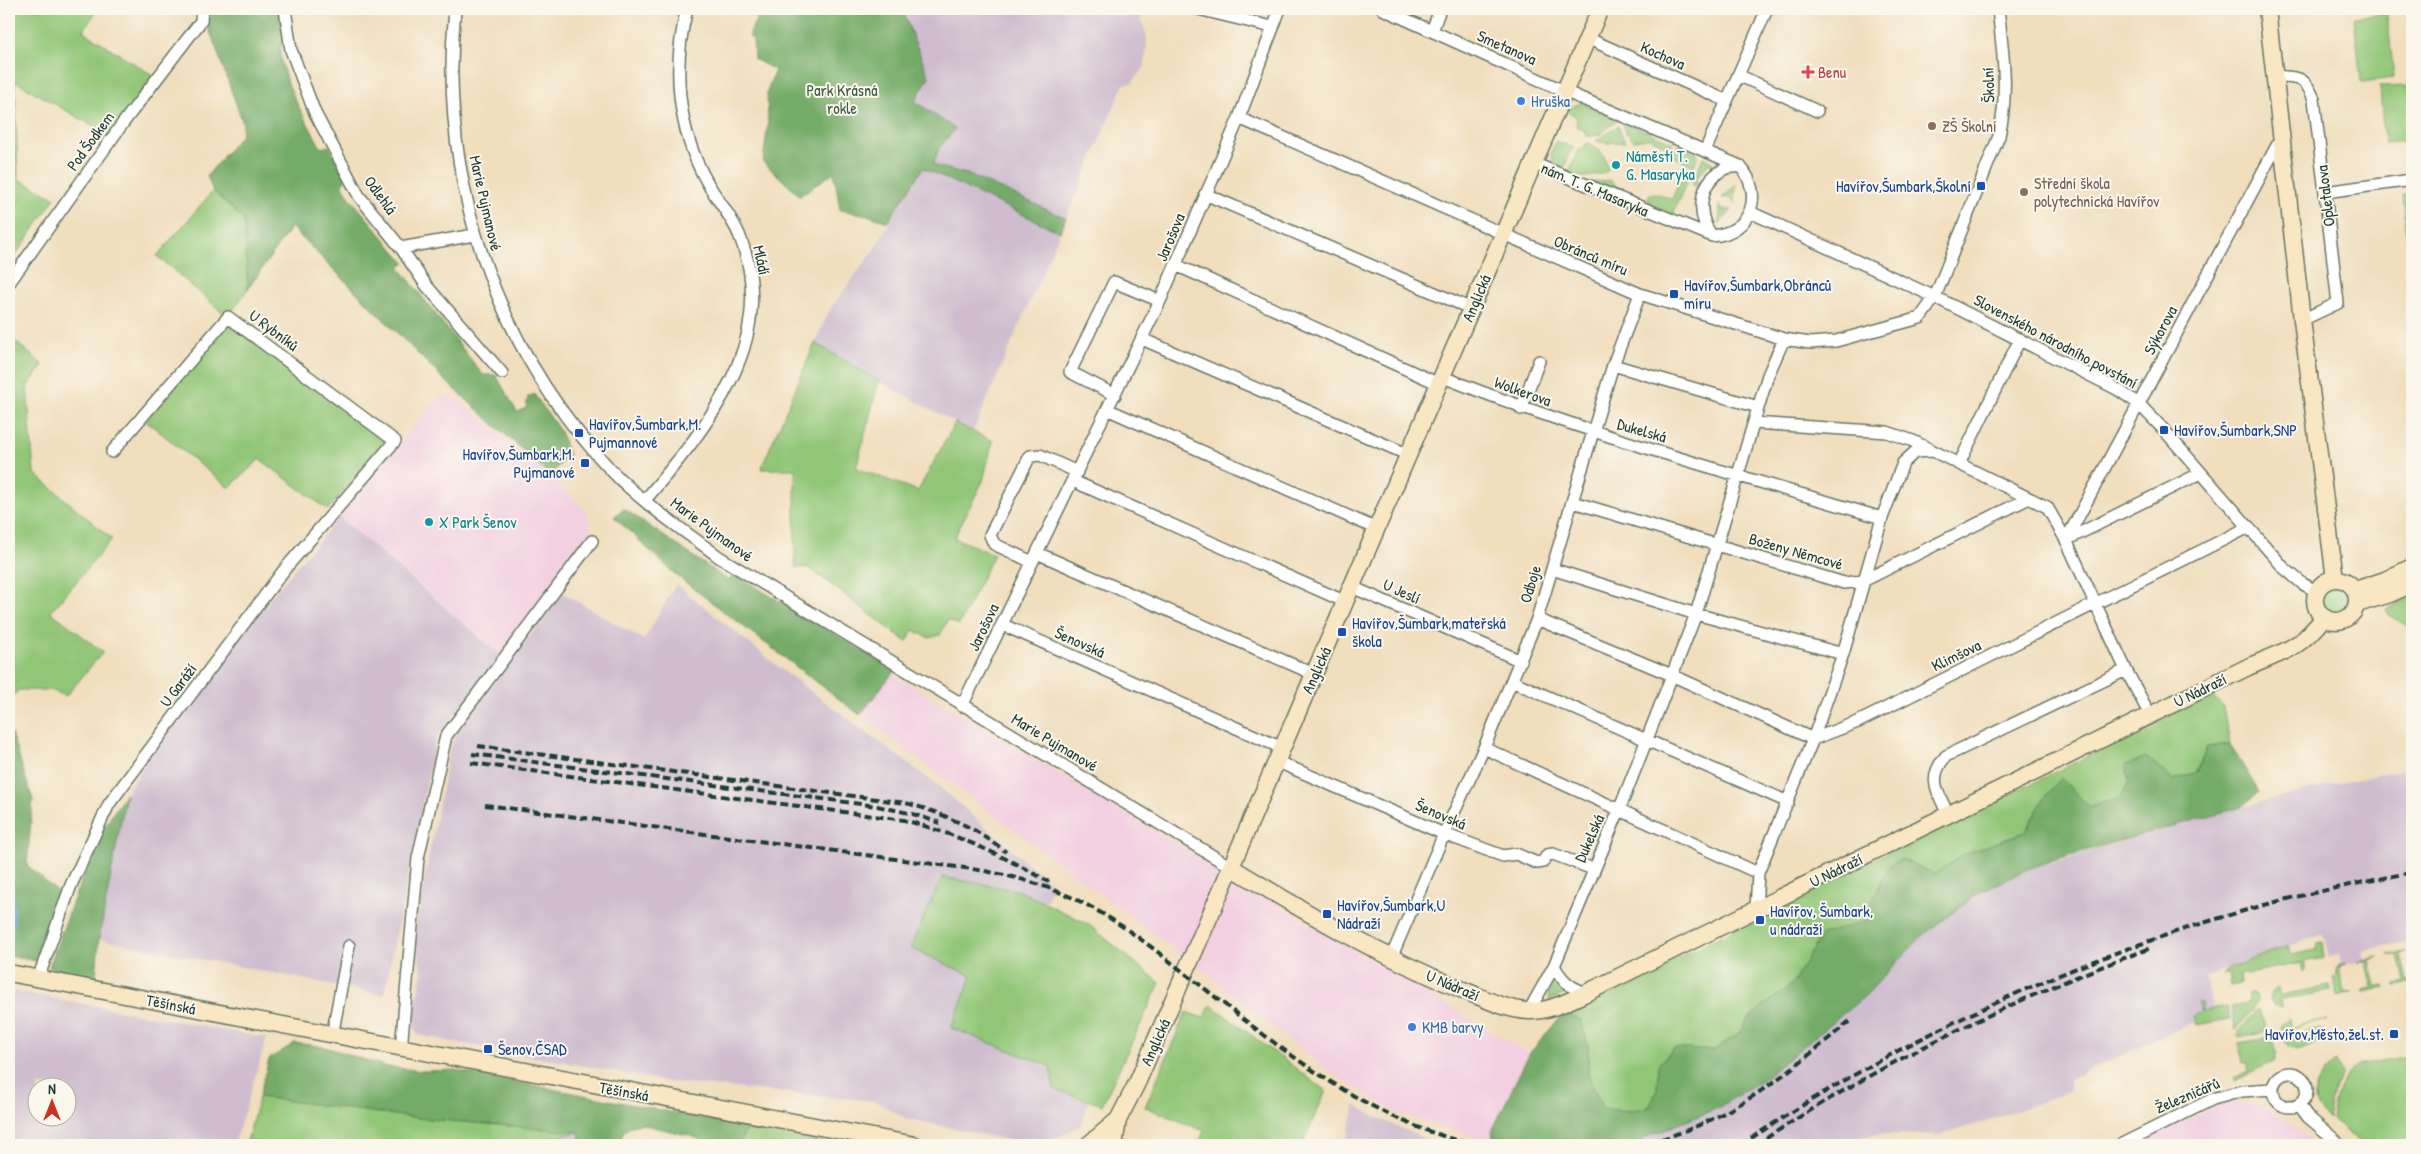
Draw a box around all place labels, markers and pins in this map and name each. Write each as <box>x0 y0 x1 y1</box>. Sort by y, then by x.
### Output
place label: Benu <box>1818 61 1847 83</box>
marker: Benu <box>1802 66 1814 78</box>
place label: Hruška <box>1531 90 1570 112</box>
marker: Hruška <box>1515 95 1527 107</box>
place label: ZŠ Školní <box>1942 115 1997 137</box>
marker: ZŠ Školní <box>1926 120 1938 132</box>
place label: Náměstí T. G. Masaryka <box>1626 145 1695 185</box>
marker: Náměstí T. G. Masaryka <box>1610 159 1622 171</box>
place label: Střední škola polytechnická Havířov <box>2034 172 2160 212</box>
place label: Havířov,Šumbark,Školní <box>1836 175 1971 197</box>
marker: Havířov,Šumbark,Školní <box>1975 180 1987 192</box>
marker: Střední škola polytechnická Havířov <box>2018 186 2030 198</box>
place label: Havířov,Šumbark,Obránců míru <box>1684 274 1832 314</box>
marker: Havířov,Šumbark,Obránců míru <box>1668 288 1680 300</box>
place label: Havířov,Šumbark,M. Pujmannové <box>589 413 701 453</box>
place label: Havířov,Šumbark,SNP <box>2174 419 2297 441</box>
marker: Havířov,Šumbark,SNP <box>2158 424 2170 436</box>
marker: Havířov,Šumbark,M. Pujmannové <box>573 427 585 439</box>
place label: Havířov,Šumbark,M. Pujmanové <box>463 443 576 483</box>
marker: Havířov,Šumbark,M. Pujmanové <box>579 457 591 469</box>
place label: X Park Šenov <box>439 511 517 533</box>
marker: X Park Šenov <box>423 516 435 528</box>
place label: Havířov,Šumbark,mateřská škola <box>1352 612 1506 652</box>
marker: Havířov,Šumbark,mateřská škola <box>1336 626 1348 638</box>
place label: Havířov,Šumbark,U Nádraží <box>1337 894 1446 934</box>
place label: Havířov, Šumbark, u nádraží <box>1770 900 1873 940</box>
marker: Havířov,Šumbark,U Nádraží <box>1321 908 1333 920</box>
marker: Havířov, Šumbark, u nádraží <box>1754 914 1766 926</box>
place label: KMB barvy <box>1422 1016 1484 1038</box>
marker: KMB barvy <box>1406 1021 1418 1033</box>
place label: Havířov,Město,žel.st. <box>2265 1023 2384 1045</box>
marker: Havířov,Město,žel.st. <box>2388 1028 2400 1040</box>
place label: Šenov,ČSAD <box>498 1038 567 1060</box>
marker: Šenov,ČSAD <box>482 1043 494 1055</box>

